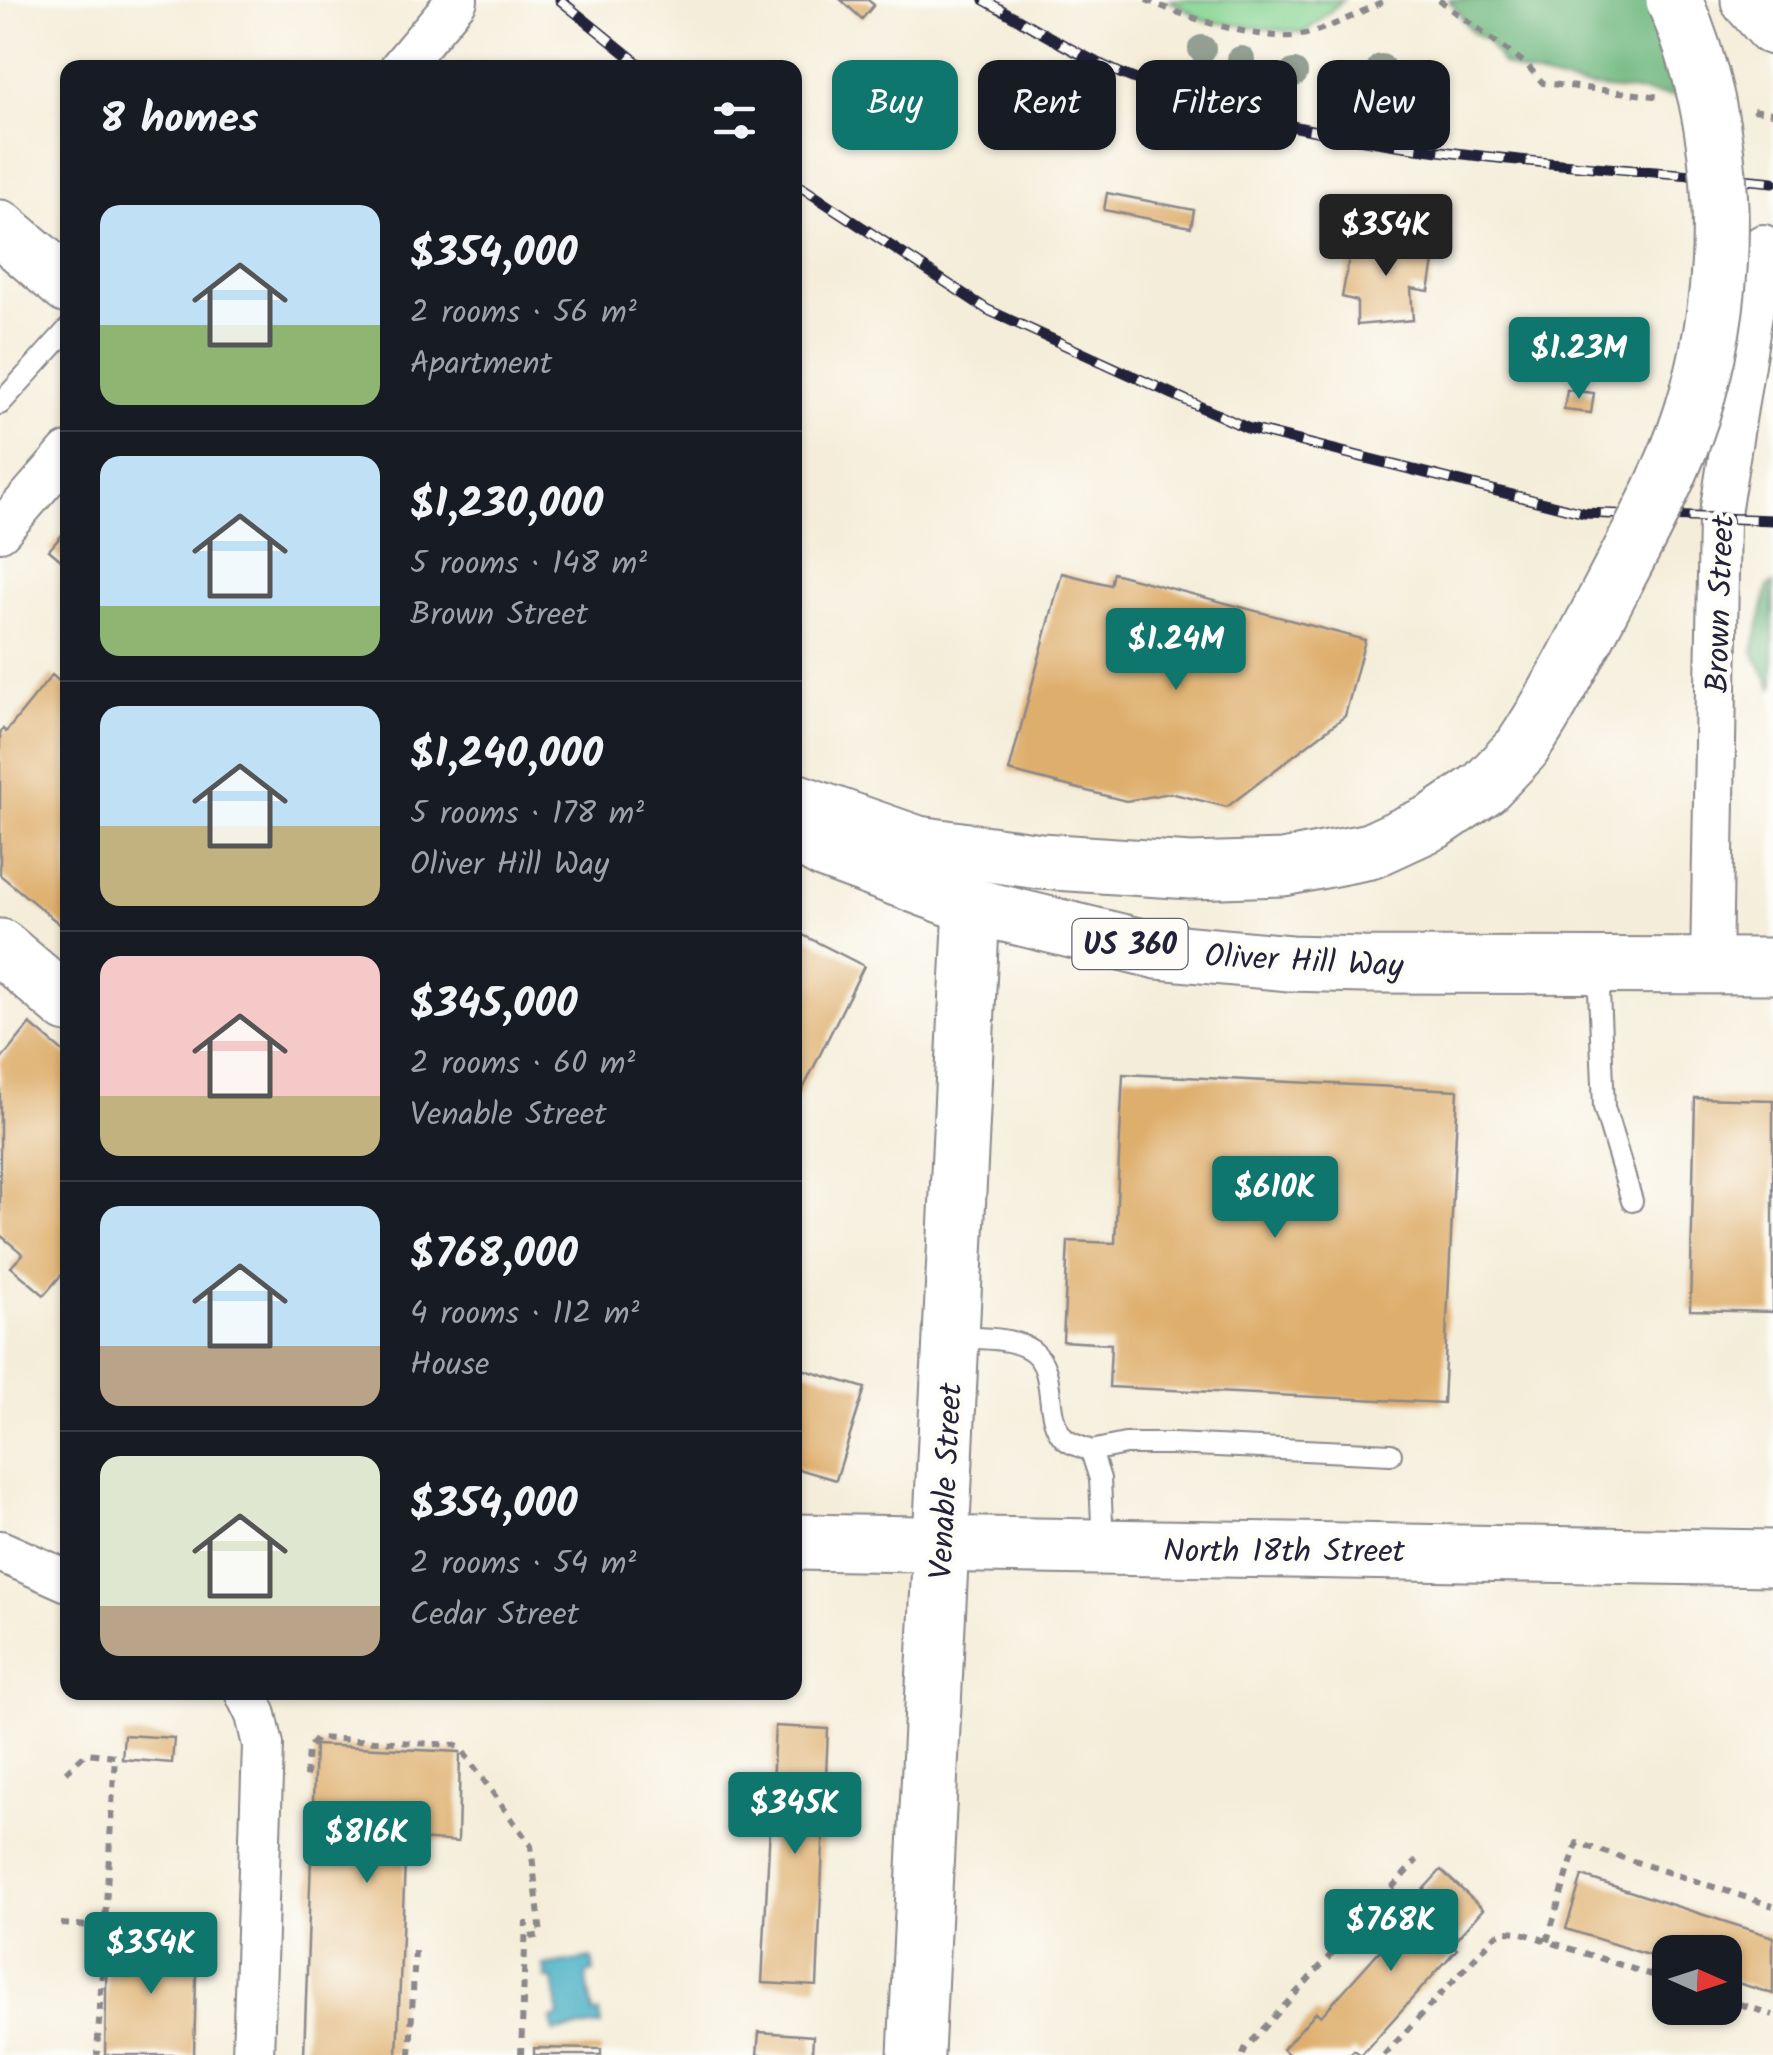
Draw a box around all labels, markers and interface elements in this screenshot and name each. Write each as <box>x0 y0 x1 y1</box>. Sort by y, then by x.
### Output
chip: Buy <box>832 60 958 150</box>
chip: Rent <box>978 60 1116 150</box>
chip: Filters <box>1136 60 1297 150</box>
chip: New <box>1317 60 1450 150</box>
text: 8 homes <box>100 87 258 154</box>
icon: filters <box>707 93 762 148</box>
pin: $354K <box>1316 194 1456 279</box>
text: $354K <box>1341 201 1431 252</box>
text: $354,000 <box>410 221 578 288</box>
icon: home <box>180 245 300 365</box>
text: 2 rooms · 56 m² <box>410 288 637 339</box>
pin: $1.23M <box>1498 317 1660 402</box>
text: $1.23M <box>1531 324 1627 375</box>
text: Apartment <box>410 339 552 390</box>
text: $1,230,000 <box>410 472 603 539</box>
icon: home <box>180 496 300 616</box>
street label: Brown Street <box>1693 514 1750 694</box>
text: 5 rooms · 148 m² <box>410 539 647 590</box>
text: Brown Street <box>410 590 588 641</box>
pin: $1.24M <box>1095 608 1257 693</box>
text: $1.24M <box>1128 615 1224 666</box>
text: $1,240,000 <box>410 722 603 789</box>
icon: home <box>180 746 300 866</box>
text: 5 rooms · 178 m² <box>410 789 644 840</box>
text: Oliver Hill Way <box>410 840 609 891</box>
road number: US 360 <box>1072 919 1188 969</box>
street label: Oliver Hill Way <box>1203 932 1406 993</box>
text: $345,000 <box>410 972 578 1039</box>
icon: home <box>180 996 300 1116</box>
text: 2 rooms · 60 m² <box>410 1039 635 1090</box>
text: Venable Street <box>410 1090 607 1141</box>
pin: $610K <box>1205 1156 1345 1241</box>
text: $610K <box>1234 1163 1316 1214</box>
text: $768,000 <box>410 1222 578 1289</box>
icon: home <box>180 1246 300 1366</box>
text: 4 rooms · 112 m² <box>410 1289 639 1340</box>
text: House <box>410 1340 489 1391</box>
street label: Venable Street <box>917 1381 978 1581</box>
text: $354,000 <box>410 1472 578 1539</box>
icon: home <box>180 1496 300 1616</box>
street label: North 18th Street <box>1163 1527 1406 1578</box>
text: 2 rooms · 54 m² <box>410 1539 636 1590</box>
text: Cedar Street <box>410 1590 579 1641</box>
pin: $345K <box>725 1772 865 1857</box>
text: $345K <box>750 1779 840 1830</box>
pin: $816K <box>297 1801 437 1886</box>
text: $816K <box>325 1808 409 1859</box>
pin: $768K <box>1321 1889 1461 1974</box>
text: $768K <box>1346 1896 1436 1947</box>
pin: $354K <box>81 1912 221 1997</box>
text: $354K <box>106 1919 196 1970</box>
north arrow <box>1652 1935 1742 2025</box>
map controls <box>1652 1935 1742 2025</box>

